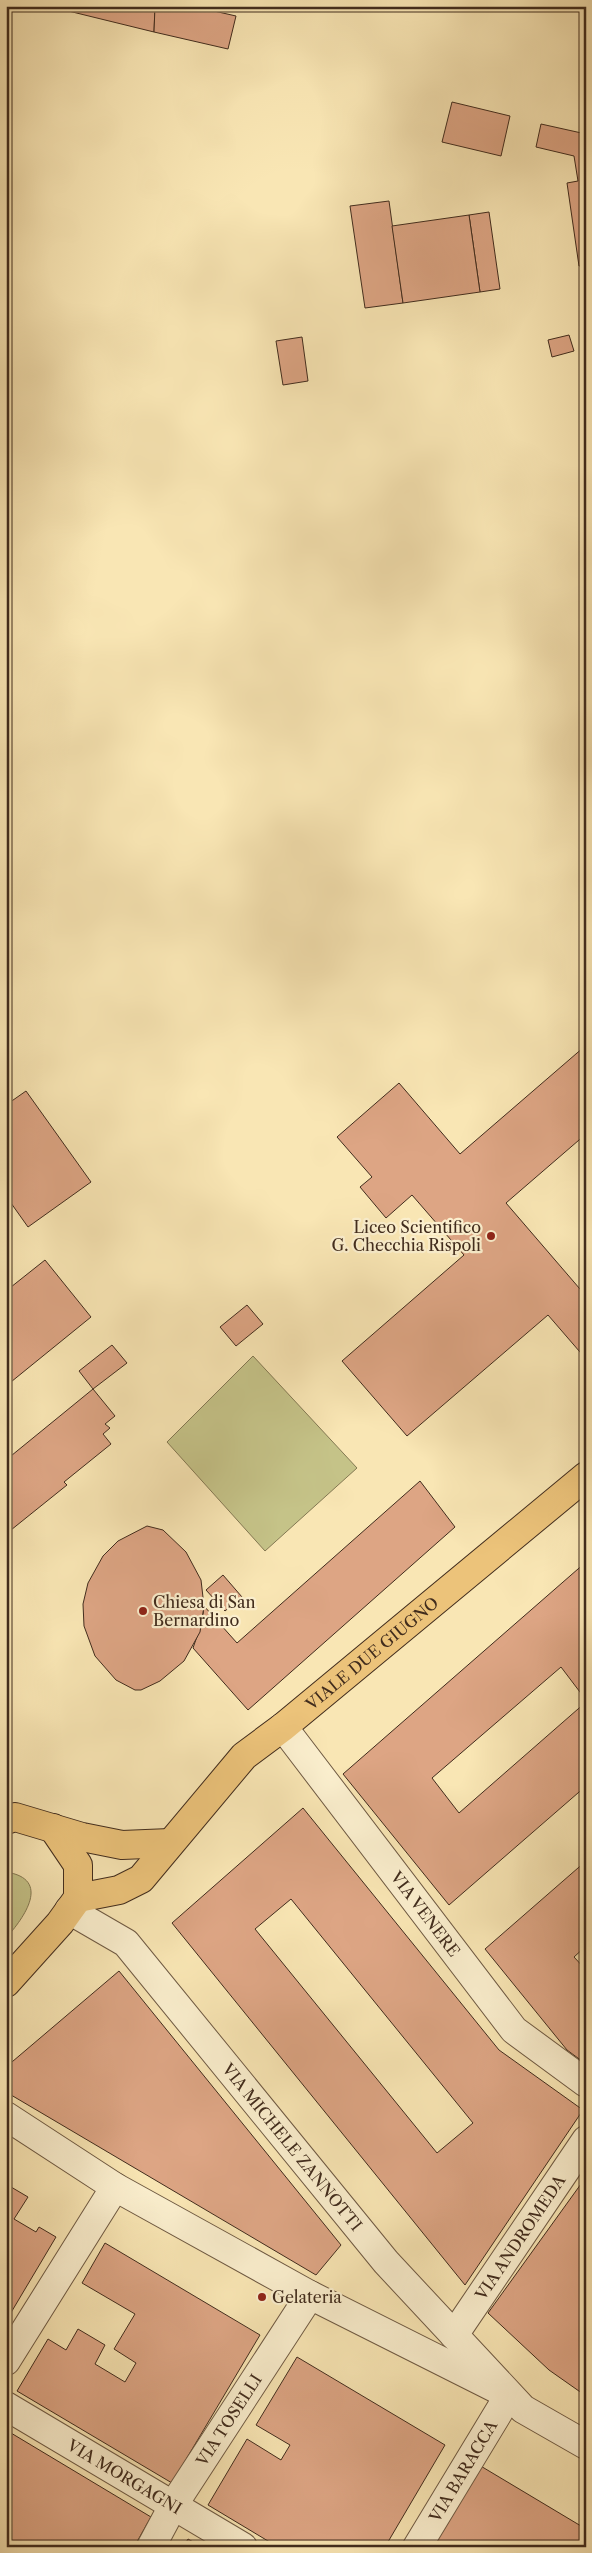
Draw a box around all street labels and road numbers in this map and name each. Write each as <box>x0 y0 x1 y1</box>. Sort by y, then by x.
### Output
street label: VIALE DUE GIUGNO <box>301 1593 442 1715</box>
street label: VIA VENERE <box>386 1866 464 1961</box>
street label: VIA MICHELE ZANNOTTI <box>217 2058 366 2235</box>
street label: VIA ANDROMEDA <box>470 2170 570 2304</box>
street label: VIA TOSELLI <box>191 2370 266 2471</box>
street label: VIA BARACCA <box>424 2415 502 2526</box>
street label: VIA MORGAGNI <box>63 2434 186 2518</box>

